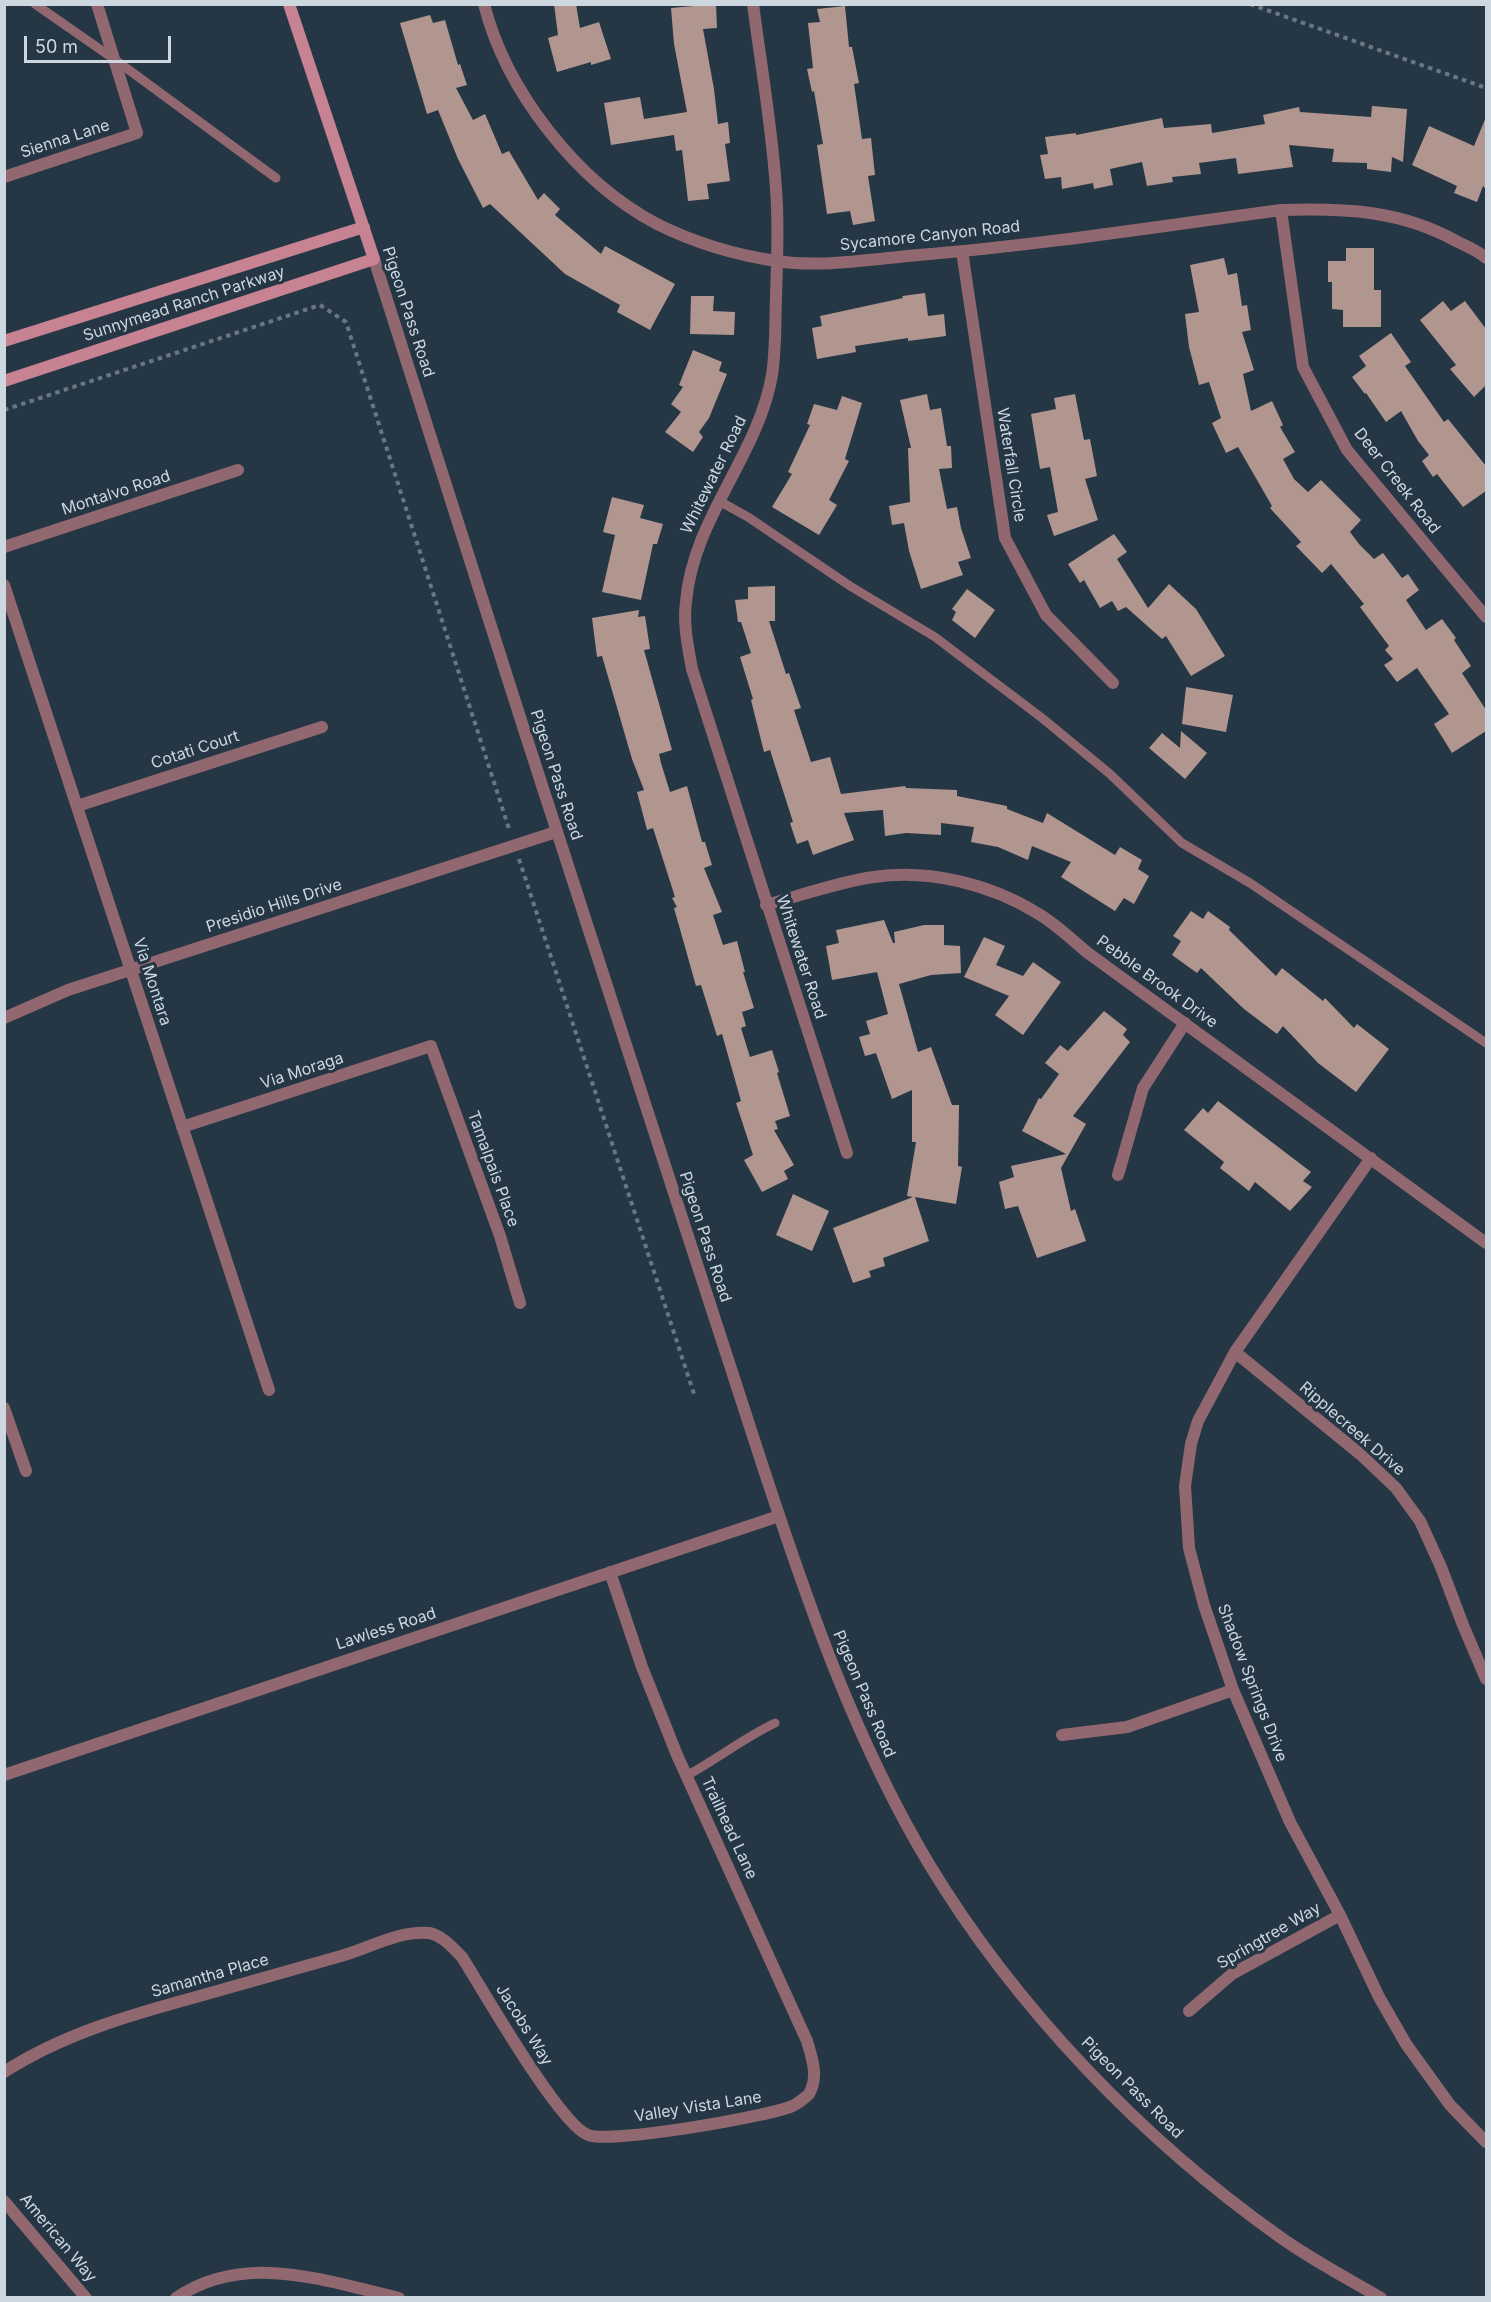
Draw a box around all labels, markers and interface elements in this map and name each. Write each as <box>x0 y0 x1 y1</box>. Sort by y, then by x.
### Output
scale bar <box>27 24 174 62</box>
text: 50 m <box>35 36 78 57</box>
street label: Sienna Lane <box>18 116 112 162</box>
street label: Sycamore Canyon Road <box>839 217 1021 255</box>
street label: Pigeon Pass Road <box>378 244 438 380</box>
street label: Sunnymead Ranch Parkway <box>81 262 287 346</box>
street label: Waterfall Circle <box>993 407 1029 523</box>
street label: Whitewater Road <box>677 413 751 537</box>
street label: Deer Creek Road <box>1350 424 1444 538</box>
street label: Montalvo Road <box>59 466 173 520</box>
street label: Pigeon Pass Road <box>526 707 586 843</box>
street label: Cotati Court <box>149 727 241 773</box>
street label: Presidio Hills Drive <box>204 875 344 937</box>
street label: Whitewater Road <box>772 893 830 1021</box>
street label: Pebble Brook Drive <box>1093 932 1221 1032</box>
street label: Via Montara <box>129 936 175 1028</box>
street label: Via Moraga <box>258 1049 346 1093</box>
street label: Tamalpais Place <box>463 1108 523 1230</box>
street label: Pigeon Pass Road <box>675 1169 735 1305</box>
street label: Ripplecreek Drive <box>1295 1378 1409 1480</box>
street label: Shadow Springs Drive <box>1213 1601 1291 1765</box>
street label: Lawless Road <box>333 1604 439 1654</box>
street label: Pigeon Pass Road <box>829 1628 899 1760</box>
street label: Trailhead Lane <box>697 1774 761 1882</box>
street label: Springtree Way <box>1214 1899 1324 1973</box>
street label: Samantha Place <box>149 1950 271 2002</box>
street label: Jacobs Way <box>491 1981 557 2069</box>
street label: Pigeon Pass Road <box>1077 2033 1187 2143</box>
street label: Valley Vista Lane <box>633 2087 763 2127</box>
street label: American Way <box>15 2190 101 2286</box>

